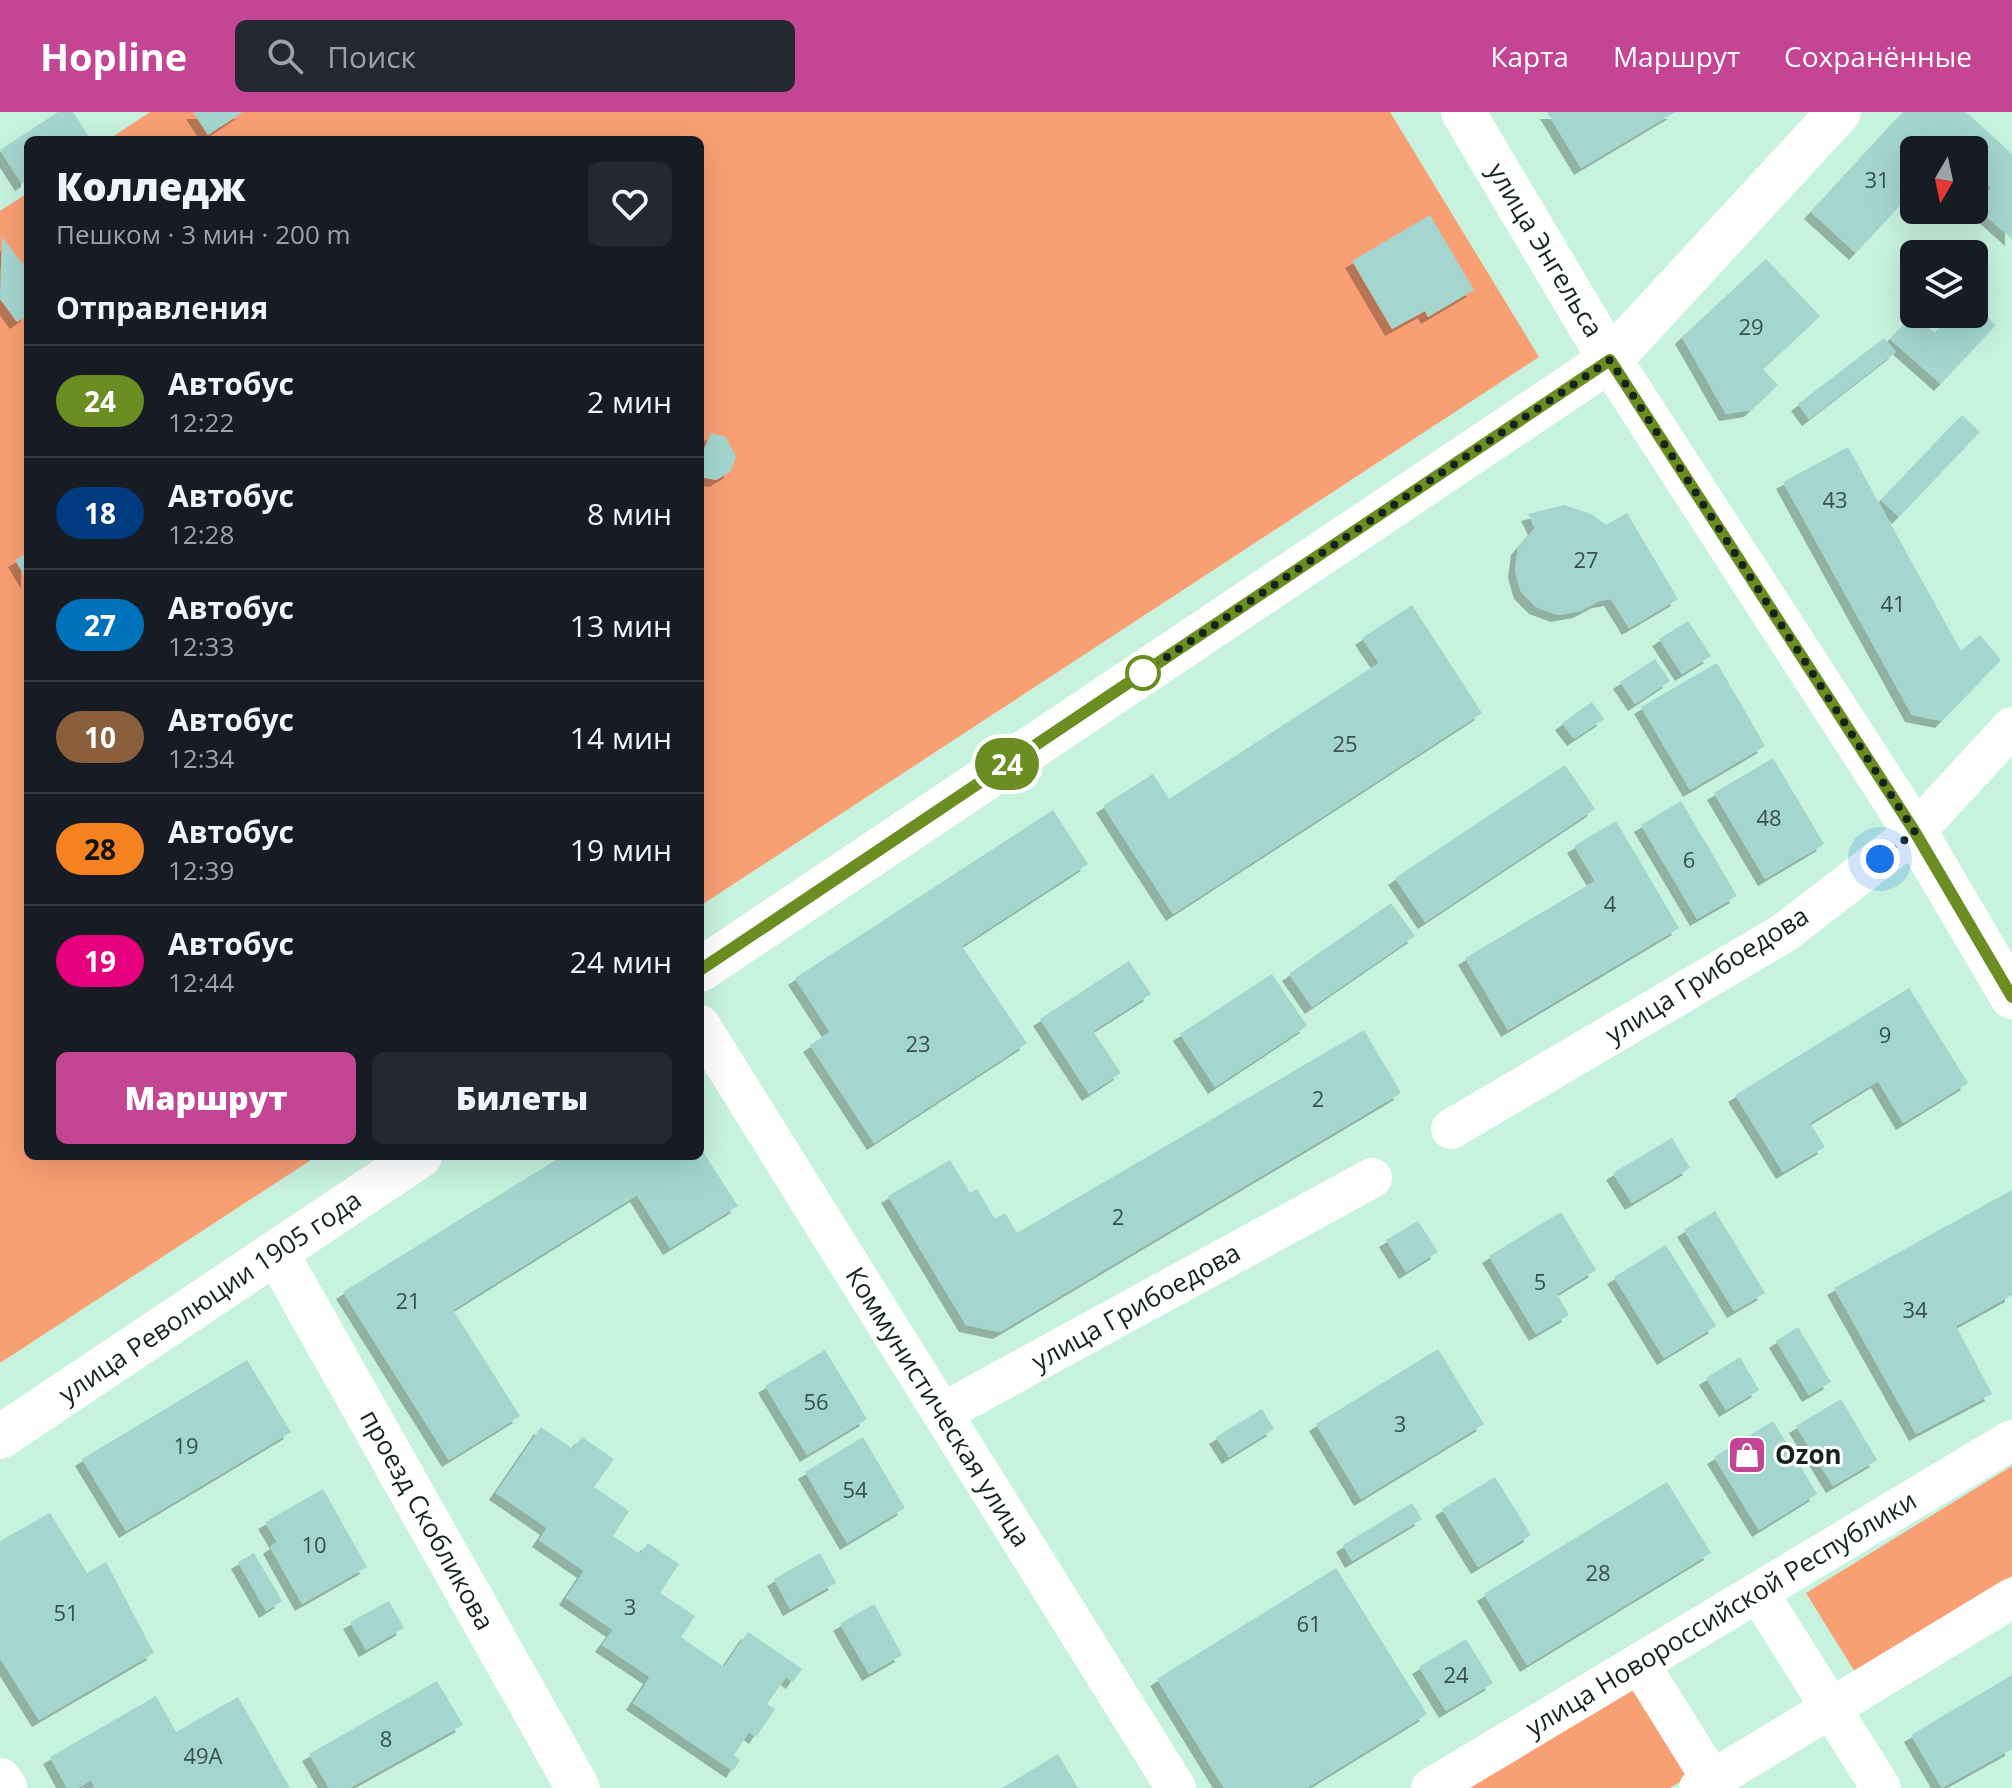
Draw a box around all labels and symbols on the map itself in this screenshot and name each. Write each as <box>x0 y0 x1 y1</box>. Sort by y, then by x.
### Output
north arrow <box>1900 136 1988 224</box>
street label: улица Энгельса <box>1480 155 1612 343</box>
house number: 31 <box>1864 164 1890 194</box>
house number: 29 <box>1738 311 1764 341</box>
house number: 43 <box>1822 484 1848 514</box>
house number: 27 <box>1573 544 1599 574</box>
house number: 41 <box>1880 588 1906 618</box>
unlabelled marker <box>1126 656 1160 690</box>
house number: 25 <box>1332 728 1358 758</box>
line badge: 24 <box>971 738 1043 790</box>
house number: 48 <box>1756 802 1782 832</box>
your location <box>1860 839 1900 879</box>
house number: 6 <box>1683 844 1695 874</box>
house number: 4 <box>1604 888 1617 918</box>
street label: улица Грибоедова <box>1598 897 1815 1051</box>
house number: 9 <box>1879 1019 1891 1049</box>
house number: 23 <box>905 1028 931 1058</box>
house number: 2 <box>1312 1083 1324 1113</box>
street label: улица Революции 1905 года <box>51 1181 368 1411</box>
house number: 2 <box>1112 1201 1124 1231</box>
street label: улица Грибоедова <box>1025 1234 1246 1378</box>
street label: Коммунистическая улица <box>838 1260 1040 1553</box>
house number: 5 <box>1534 1266 1546 1296</box>
house number: 21 <box>395 1285 421 1315</box>
house number: 34 <box>1902 1294 1928 1324</box>
house number: 56 <box>803 1386 829 1416</box>
street label: проезд Скобликова <box>352 1403 504 1636</box>
house number: 3 <box>1394 1408 1406 1438</box>
house number: 19 <box>173 1430 199 1460</box>
shop icon: Ozon <box>1726 1434 1768 1476</box>
place label: Ozon <box>1775 1436 1842 1472</box>
house number: 54 <box>842 1474 868 1504</box>
street label: улица Новороссийской Республики <box>1518 1482 1923 1745</box>
house number: 10 <box>301 1529 327 1559</box>
house number: 28 <box>1585 1557 1611 1587</box>
house number: 3 <box>624 1591 636 1621</box>
house number: 51 <box>53 1597 79 1627</box>
house number: 61 <box>1296 1608 1322 1638</box>
house number: 24 <box>1443 1659 1469 1689</box>
house number: 8 <box>380 1723 392 1753</box>
house number: 49А <box>183 1740 223 1770</box>

